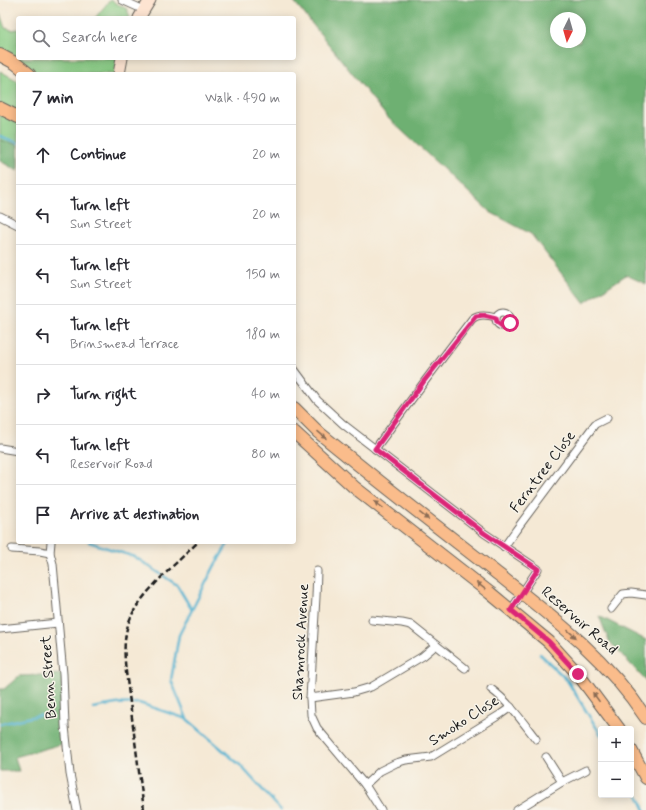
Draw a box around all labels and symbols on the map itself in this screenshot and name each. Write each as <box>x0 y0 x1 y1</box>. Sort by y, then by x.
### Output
north arrow <box>550 12 586 48</box>
route start <box>501 314 519 332</box>
street label: Ferntree Close <box>506 427 580 517</box>
one-way arrow <box>317 431 327 440</box>
one-way arrow <box>373 501 384 509</box>
one-way arrow <box>418 512 429 521</box>
one-way arrow <box>475 581 486 590</box>
street label: Reservoir Road <box>536 582 622 660</box>
street label: Shamrock Avenue <box>288 583 314 701</box>
one-way arrow <box>566 629 577 638</box>
street label: Benn Street <box>36 634 62 719</box>
route end <box>569 665 587 683</box>
street label: Smoko Close <box>425 691 503 751</box>
one-way arrow <box>592 692 600 703</box>

